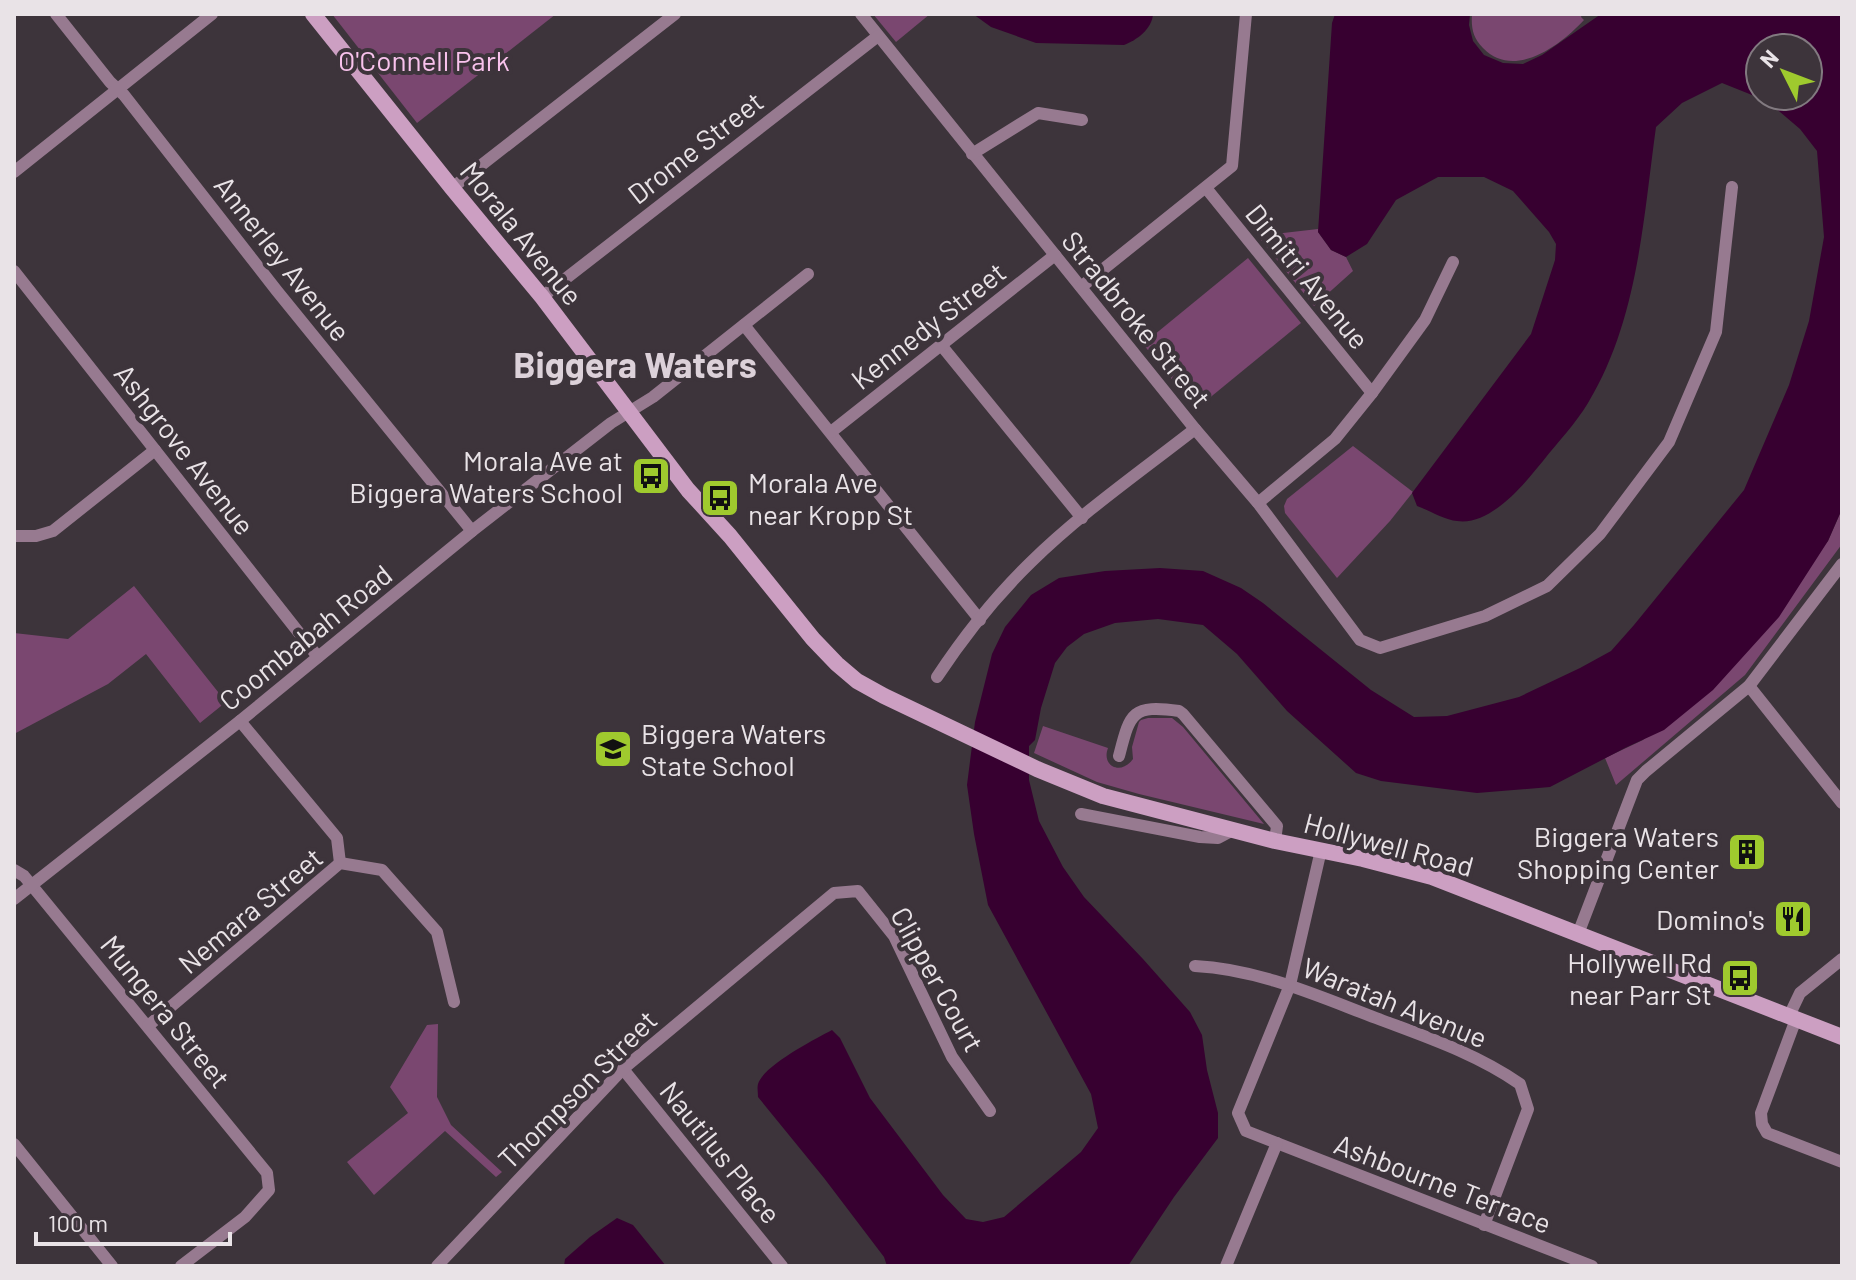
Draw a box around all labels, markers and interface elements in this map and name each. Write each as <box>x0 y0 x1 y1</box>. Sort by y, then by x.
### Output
north arrow <box>1744 32 1824 112</box>
park label: O'Connell Park <box>338 43 510 77</box>
text: N <box>1754 44 1783 72</box>
street label: Drome Street <box>620 84 770 210</box>
street label: Morala Avenue <box>454 154 590 312</box>
street label: Annerley Avenue <box>208 168 358 348</box>
street label: Dimitri Avenue <box>1239 197 1377 355</box>
street label: Stradbroke Street <box>1055 224 1219 414</box>
street label: Kennedy Street <box>844 254 1012 396</box>
district label: Biggera Waters <box>513 342 757 385</box>
street label: Ashgrove Avenue <box>108 357 262 541</box>
place label: Morala Ave at Biggera Waters School <box>349 443 623 509</box>
bus stop icon: Morala Ave at Biggera Waters School <box>630 455 672 497</box>
place label: Morala Ave near Kropp St <box>748 465 913 531</box>
bus stop icon: Morala Ave near Kropp St <box>699 477 741 519</box>
street label: Coombabah Road <box>212 557 398 717</box>
place label: Biggera Waters State School <box>641 716 826 782</box>
school or university icon: Biggera Waters State School <box>592 728 634 770</box>
street label: Hollywell Road <box>1300 805 1478 883</box>
place label: Biggera Waters Shopping Center <box>1517 819 1719 885</box>
building icon: Biggera Waters Shopping Center <box>1726 831 1768 873</box>
street label: Nemara Street <box>171 840 329 980</box>
restaurant icon: Domino's <box>1772 898 1814 940</box>
street label: Clipper Court <box>884 901 992 1057</box>
place label: Domino's <box>1656 902 1765 936</box>
street label: Mungera Street <box>94 928 238 1094</box>
place label: Hollywell Rd near Parr St <box>1567 945 1712 1011</box>
street label: Waratah Avenue <box>1298 950 1492 1054</box>
bus stop icon: Hollywell Rd near Parr St <box>1719 957 1761 999</box>
street label: Thompson Street <box>491 1003 663 1175</box>
street label: Nautilus Place <box>653 1074 789 1230</box>
street label: Ashbourne Terrace <box>1330 1126 1556 1240</box>
scale bar <box>36 1196 230 1246</box>
text: 100 m <box>48 1208 108 1237</box>

